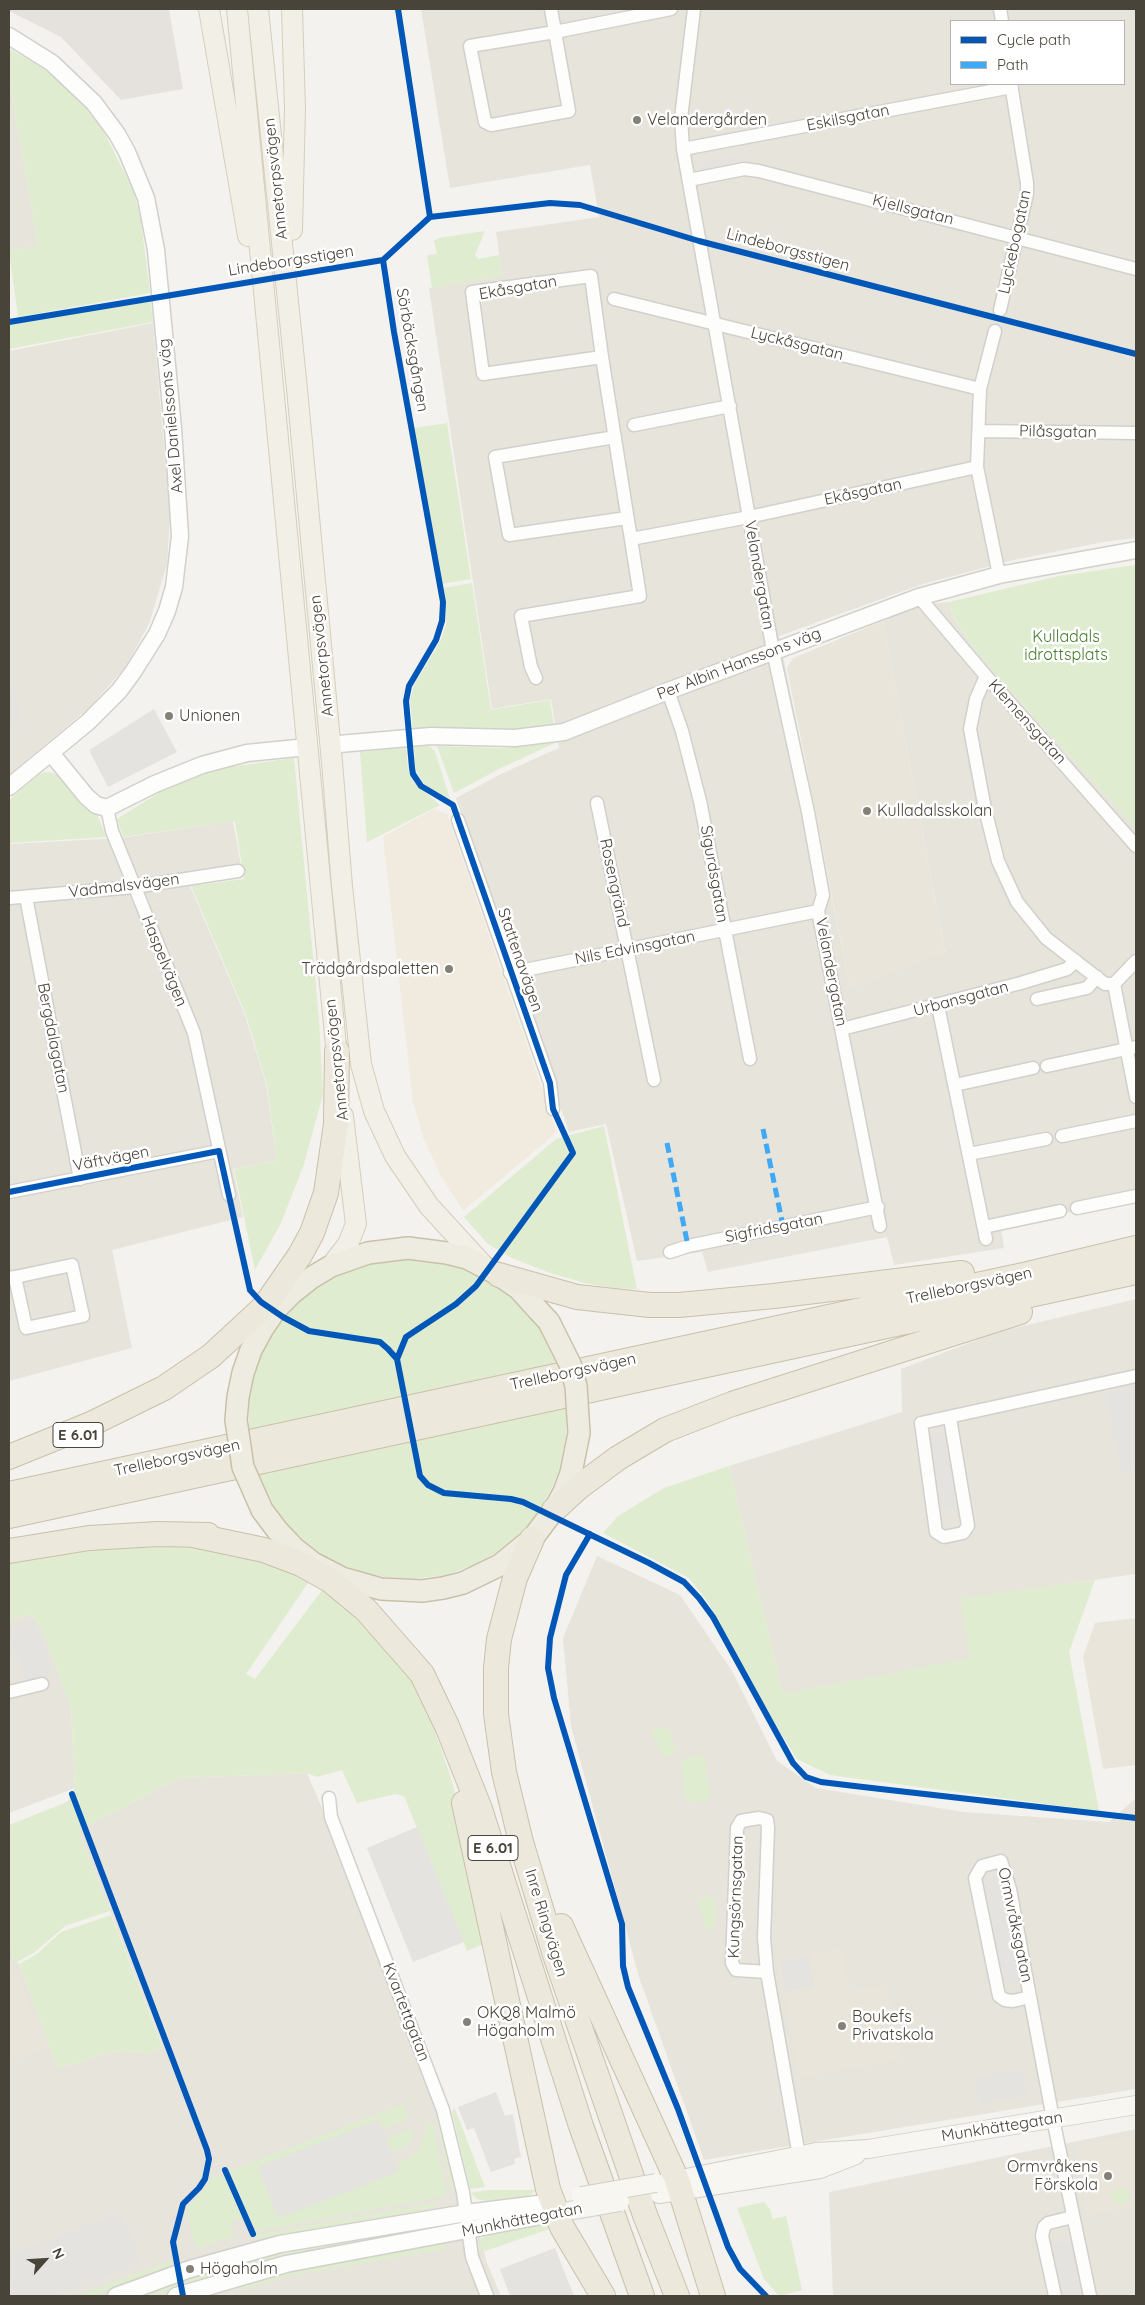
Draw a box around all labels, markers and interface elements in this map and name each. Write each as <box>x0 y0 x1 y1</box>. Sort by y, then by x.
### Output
legend <box>950 20 1125 85</box>
text: Cycle path <box>997 30 1071 49</box>
text: Path <box>997 55 1029 74</box>
street label: Eskilsgatan <box>805 101 891 135</box>
place label: Velandergården <box>647 110 767 130</box>
marker: Velandergården <box>631 114 643 126</box>
street label: Annetorpsvägen <box>260 117 292 241</box>
street label: Lyckebogatan <box>995 188 1035 296</box>
street label: Kjellsgatan <box>870 191 956 229</box>
street label: Lindeborgsstigen <box>724 224 852 276</box>
street label: Lindeborgsstigen <box>227 242 355 280</box>
street label: Ekåsgatan <box>478 272 558 304</box>
street label: Sörbäcksgången <box>392 287 432 413</box>
street label: Lyckåsgatan <box>749 323 845 365</box>
street label: Axel Danielssons väg <box>155 338 187 494</box>
street label: Pilåsgatan <box>1019 422 1097 442</box>
street label: Ekåsgatan <box>822 474 904 510</box>
street label: Velandergatan <box>740 519 778 631</box>
street label: Annetorpsvägen <box>306 594 338 718</box>
street label: Per Albin Hanssons väg <box>654 624 824 704</box>
park label: Kulladals idrottsplats <box>1024 627 1108 665</box>
street label: Klemensgatan <box>984 676 1070 768</box>
place label: Unionen <box>179 706 240 726</box>
marker: Unionen <box>163 710 175 722</box>
place label: Kulladalsskolan <box>877 801 992 821</box>
marker: Kulladalsskolan <box>861 805 873 817</box>
street label: Sigurdsgatan <box>696 824 732 924</box>
street label: Rosengränd <box>595 837 633 929</box>
street label: Vadmalsvägen <box>68 870 180 902</box>
street label: Stattenavägen <box>493 905 547 1015</box>
street label: Haspelvägen <box>137 913 191 1009</box>
street label: Velandergatan <box>811 916 851 1028</box>
street label: Nils Edvinsgatan <box>573 927 697 969</box>
place label: Trädgårdspaletten <box>301 959 439 979</box>
marker: Trädgårdspaletten <box>443 963 455 975</box>
street label: Urbansgatan <box>911 977 1011 1021</box>
street label: Bergdalagatan <box>33 981 73 1095</box>
street label: Annetorpsvägen <box>321 998 353 1122</box>
street label: Väftvägen <box>71 1142 151 1176</box>
street label: Sigfridsgatan <box>724 1209 824 1247</box>
street label: Trelleborgsvägen <box>904 1263 1034 1309</box>
street label: Trelleborgsvägen <box>508 1349 638 1395</box>
road number: E 6.01 <box>53 1422 103 1448</box>
street label: Trelleborgsvägen <box>112 1435 242 1481</box>
street label: Kungsörnsgatan <box>724 1835 748 1959</box>
road number: E 6.01 <box>468 1836 518 1860</box>
street label: Ormvråksgatan <box>993 1866 1037 1984</box>
street label: Inre Ringvägen <box>520 1867 572 1979</box>
street label: Kvartettgatan <box>378 1960 434 2064</box>
place label: OKQ8 Malmö Högaholm <box>477 2003 576 2041</box>
place label: Boukefs Privatskola <box>852 2007 934 2045</box>
marker: OKQ8 Malmö Högaholm <box>461 2016 473 2028</box>
marker: Boukefs Privatskola <box>836 2020 848 2032</box>
street label: Munkhättegatan <box>940 2108 1064 2146</box>
place label: Ormvråkens Förskola <box>1007 2157 1098 2195</box>
marker: Ormvråkens Förskola <box>1102 2170 1114 2182</box>
street label: Munkhättegatan <box>460 2199 584 2241</box>
north arrow <box>20 2235 70 2285</box>
text: N <box>48 2245 69 2262</box>
place label: Högaholm <box>200 2259 278 2279</box>
marker: Högaholm <box>184 2263 196 2275</box>

